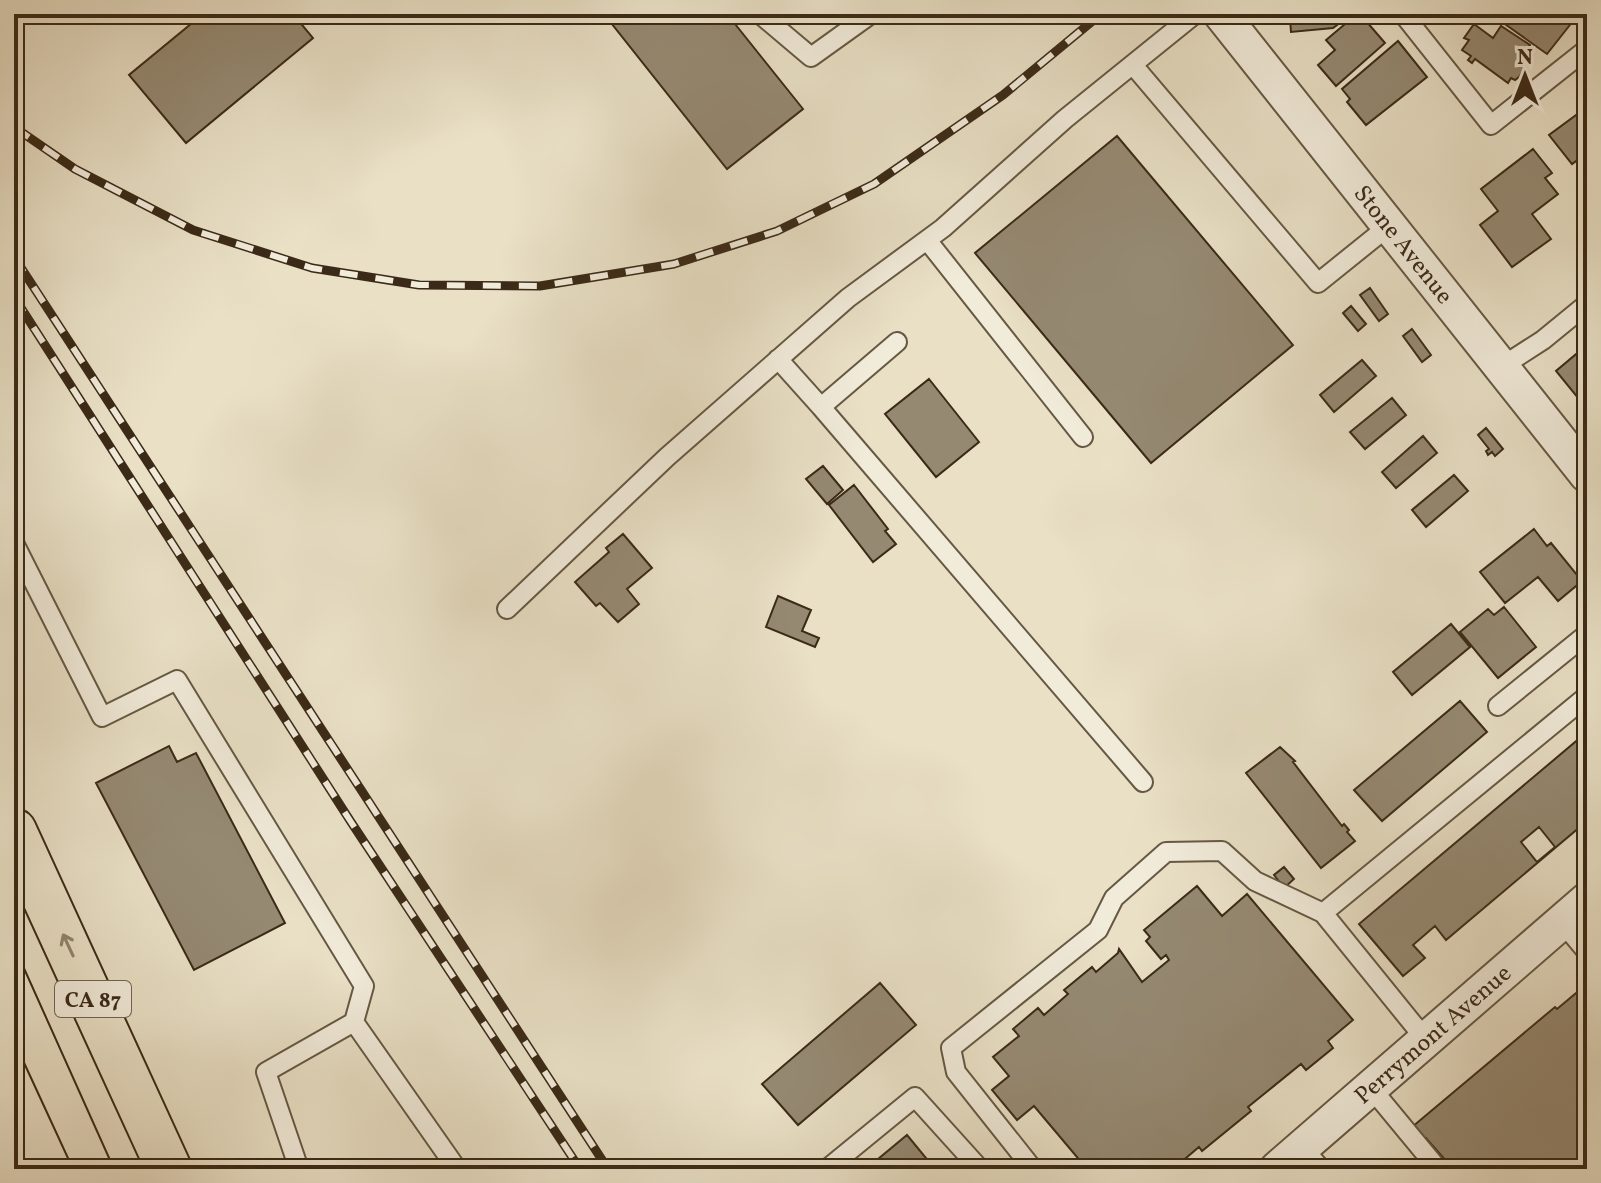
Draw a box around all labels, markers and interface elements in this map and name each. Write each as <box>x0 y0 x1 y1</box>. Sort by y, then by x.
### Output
north arrow <box>1485 36 1565 116</box>
text: N <box>1517 43 1533 74</box>
street label: Stone Avenue <box>1344 179 1460 312</box>
one-way arrow <box>60 933 75 957</box>
street label: Perrymont Avenue <box>1348 958 1520 1113</box>
road number: CA 87 <box>55 981 131 1017</box>

